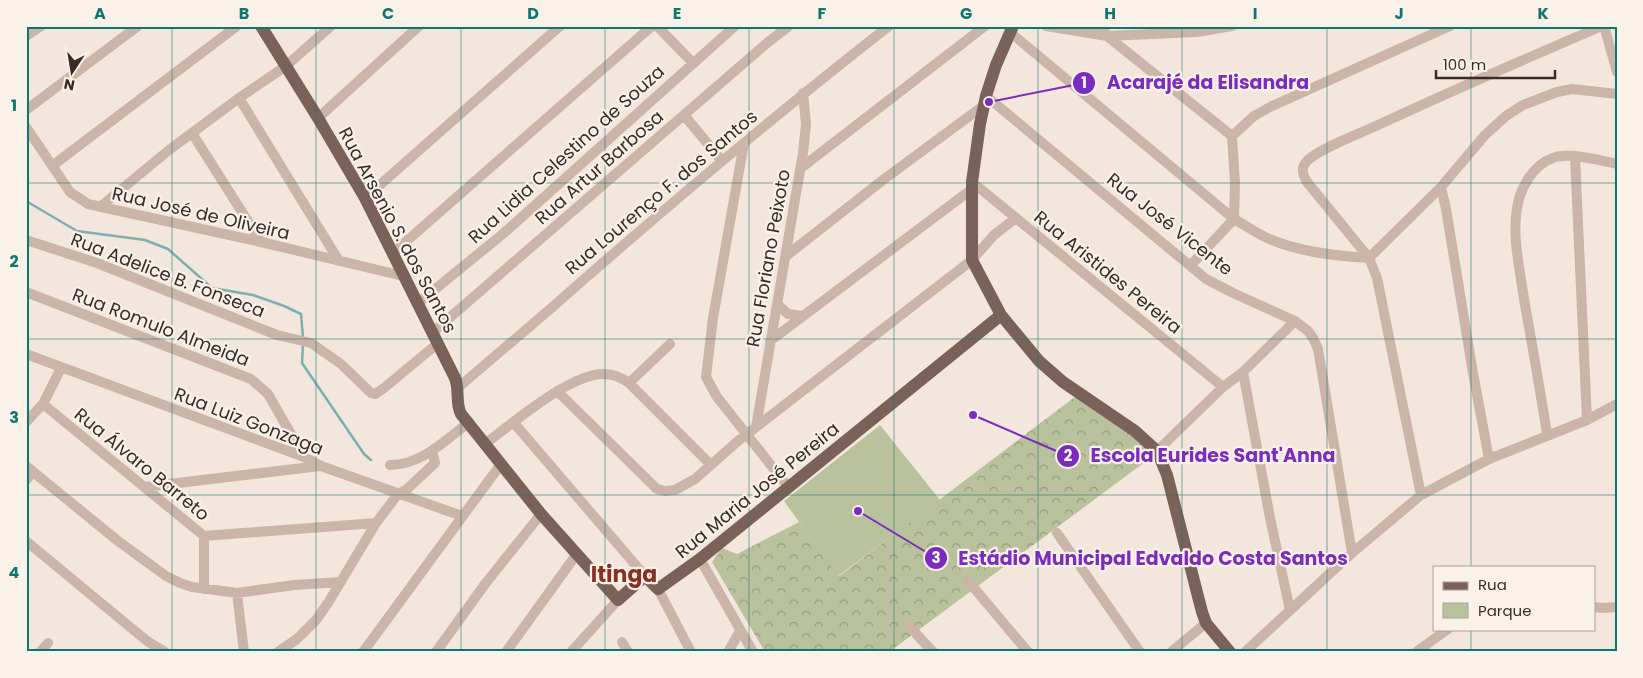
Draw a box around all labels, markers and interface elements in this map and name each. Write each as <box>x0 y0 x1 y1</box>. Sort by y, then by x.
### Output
text: A <box>94 2 106 25</box>
text: B <box>239 2 249 25</box>
text: C <box>382 2 394 25</box>
text: D <box>527 2 539 25</box>
text: E <box>673 2 681 25</box>
text: F <box>818 2 827 25</box>
text: G <box>960 2 972 25</box>
text: H <box>1104 2 1116 25</box>
text: I <box>1253 2 1257 25</box>
text: J <box>1394 2 1404 25</box>
text: K <box>1537 2 1549 25</box>
north arrow <box>48 48 98 98</box>
scale bar <box>1436 48 1554 80</box>
text: 100 m <box>1443 54 1486 75</box>
street label: Rua Lidia Celestino de Souza <box>462 59 670 249</box>
callout: Acarajé da Elisandra <box>1071 66 1319 100</box>
text: Acarajé da Elisandra <box>1107 69 1309 96</box>
text: 1 <box>1081 72 1087 93</box>
text: N <box>62 74 77 96</box>
text: 1 <box>11 94 17 117</box>
street label: Rua Artur Barbosa <box>529 104 669 230</box>
street label: Rua Lourenço F. dos Santos <box>559 104 763 280</box>
street label: Rua Arsenio S. dos Santos <box>333 123 463 337</box>
street label: Rua Floriano Peixoto <box>740 167 796 349</box>
street label: Rua José Vicente <box>1102 167 1238 281</box>
street label: Rua José de Oliveira <box>110 180 292 246</box>
street label: Rua Aristides Pereira <box>1029 205 1187 339</box>
street label: Rua Adelice B. Fonseca <box>67 226 269 324</box>
text: 2 <box>9 250 19 273</box>
street label: Rua Romulo Almeida <box>69 282 253 372</box>
street label: Rua Luiz Gonzaga <box>171 381 327 461</box>
street label: Rua Álvaro Barreto <box>69 402 215 526</box>
text: 3 <box>9 406 19 429</box>
street label: Rua Maria José Pereira <box>670 416 844 564</box>
callout: Escola Eurides Sant'Anna <box>1055 439 1345 473</box>
text: Escola Eurides Sant'Anna <box>1091 442 1335 469</box>
text: 2 <box>1064 445 1073 466</box>
callout: Estádio Municipal Edvaldo Costa Santos <box>923 541 1358 575</box>
text: Estádio Municipal Edvaldo Costa Santos <box>958 545 1348 572</box>
text: 3 <box>931 547 941 568</box>
district label: Itinga <box>591 559 657 590</box>
text: 4 <box>9 561 20 584</box>
legend <box>1433 566 1596 630</box>
text: Rua <box>1478 574 1507 595</box>
text: Parque <box>1478 600 1531 621</box>

